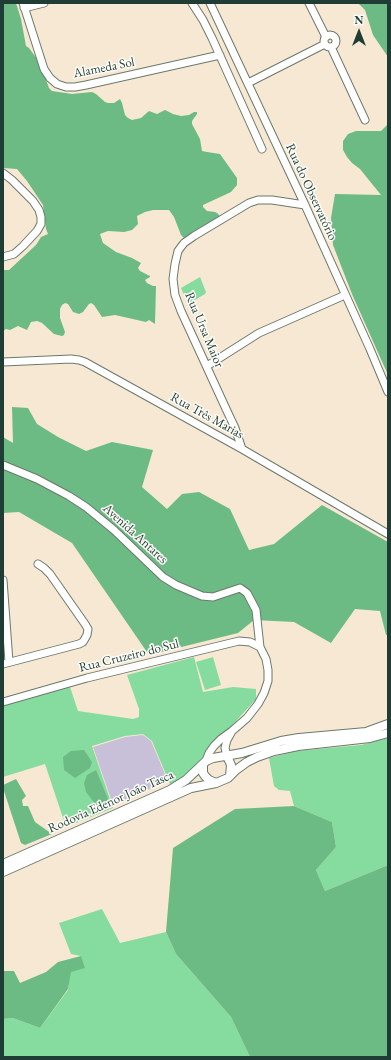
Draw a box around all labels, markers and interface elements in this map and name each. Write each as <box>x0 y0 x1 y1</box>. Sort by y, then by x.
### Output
north arrow <box>339 12 379 52</box>
text: N <box>355 13 363 27</box>
street label: Alameda Sol <box>72 54 136 82</box>
street label: Rua do Observatório <box>282 141 340 243</box>
street label: Rua Ursa Maior <box>181 290 227 370</box>
street label: Rua Três Marias <box>168 390 246 442</box>
street label: Avenida Antares <box>99 501 171 567</box>
street label: Rua Cruzeiro do Sul <box>77 636 181 676</box>
street label: Rodovia Edenor João Tasca <box>46 767 176 837</box>

